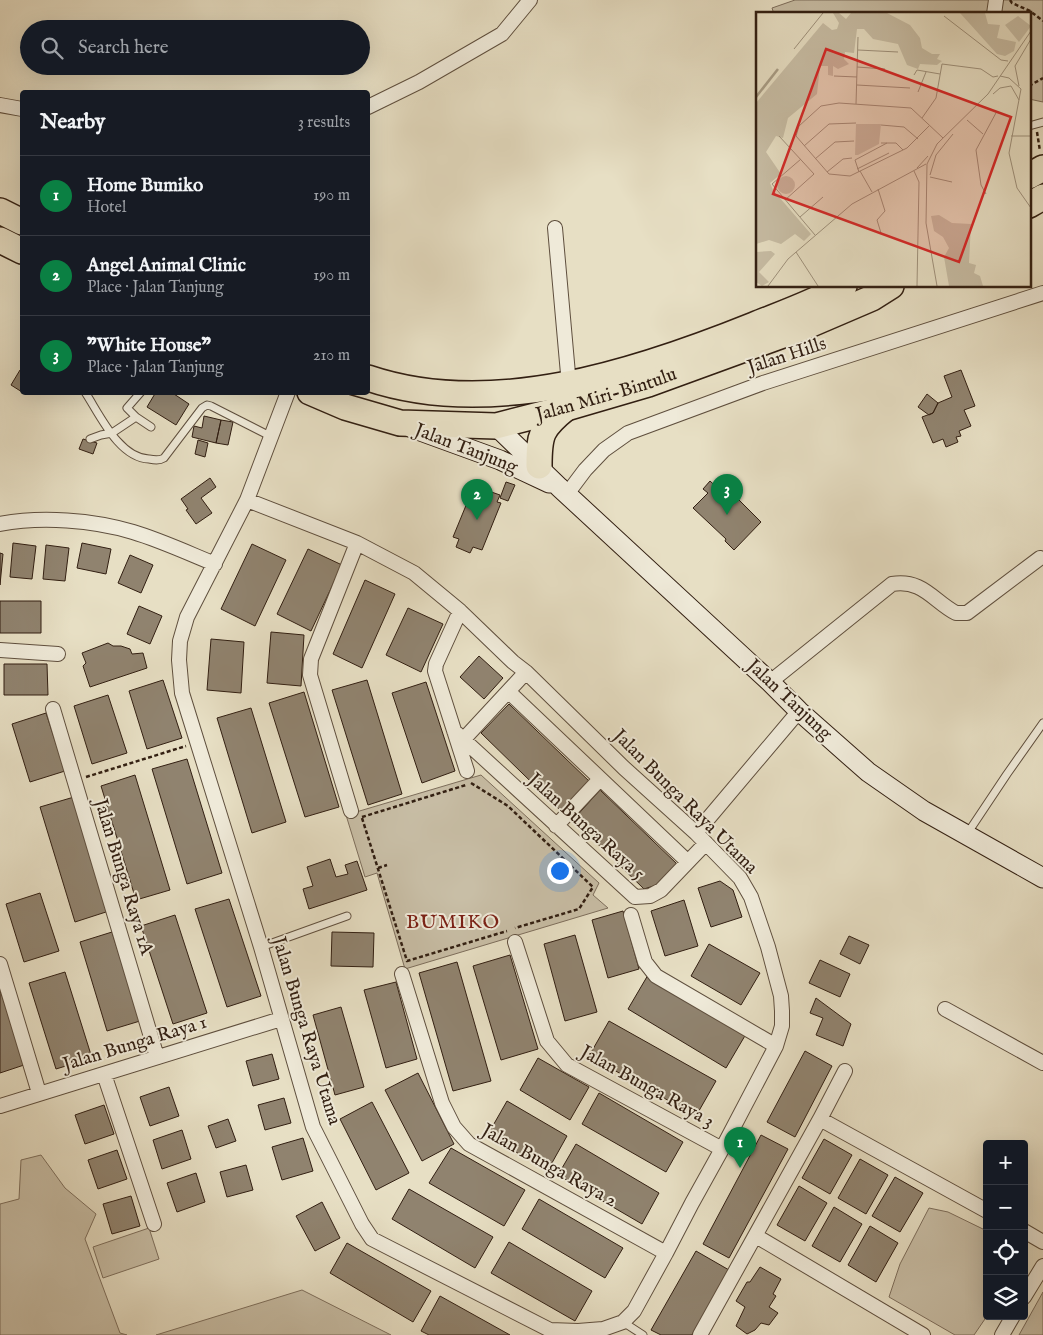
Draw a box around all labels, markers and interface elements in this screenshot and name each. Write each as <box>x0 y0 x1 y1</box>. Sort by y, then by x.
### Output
inset map <box>756 12 1030 288</box>
search box <box>20 20 370 75</box>
icon: search <box>38 34 66 62</box>
text: Search here <box>78 36 169 60</box>
text: Nearby <box>40 109 105 136</box>
text: 3 results <box>298 113 350 133</box>
text: Home Bumiko <box>87 174 203 198</box>
text: 1 <box>53 186 59 206</box>
text: 190 m <box>313 186 350 206</box>
text: Hotel <box>87 198 126 218</box>
text: Angel Animal Clinic <box>87 254 246 278</box>
text: 2 <box>52 266 60 286</box>
text: 190 m <box>313 266 350 286</box>
text: Place · Jalan Tanjung <box>87 278 224 298</box>
street label: Jalan Hills <box>743 332 830 381</box>
text: "White House" <box>87 334 211 358</box>
text: 3 <box>53 346 59 366</box>
text: 210 m <box>313 346 350 366</box>
text: Place · Jalan Tanjung <box>87 358 224 378</box>
street label: Jalan Miri-Bintulu <box>531 362 680 428</box>
street label: Jalan Tanjung <box>409 418 522 480</box>
pin: 3 <box>711 474 743 515</box>
pin: 2 <box>461 479 493 520</box>
street label: Jalan Tanjung <box>740 653 837 746</box>
street label: Jalan Bunga Raya Utama <box>606 723 763 880</box>
street label: Jalan Bunga Raya 5 <box>521 767 650 886</box>
street label: Jalan Bunga Raya 1A <box>87 794 159 959</box>
your location <box>547 858 573 884</box>
district label: BUMIKO <box>406 910 500 935</box>
street label: Jalan Bunga Raya Utama <box>265 932 346 1129</box>
street label: Jalan Bunga Raya 1 <box>58 1011 210 1078</box>
street label: Jalan Bunga Raya 3 <box>574 1039 718 1134</box>
street label: Jalan Bunga Raya 2 <box>475 1118 621 1213</box>
pin: 1 <box>724 1127 756 1168</box>
map controls <box>983 1140 1028 1320</box>
button: + <box>983 1140 1028 1185</box>
button: − <box>983 1185 1028 1230</box>
button: locate <box>983 1230 1028 1275</box>
button: layers <box>983 1275 1028 1320</box>

